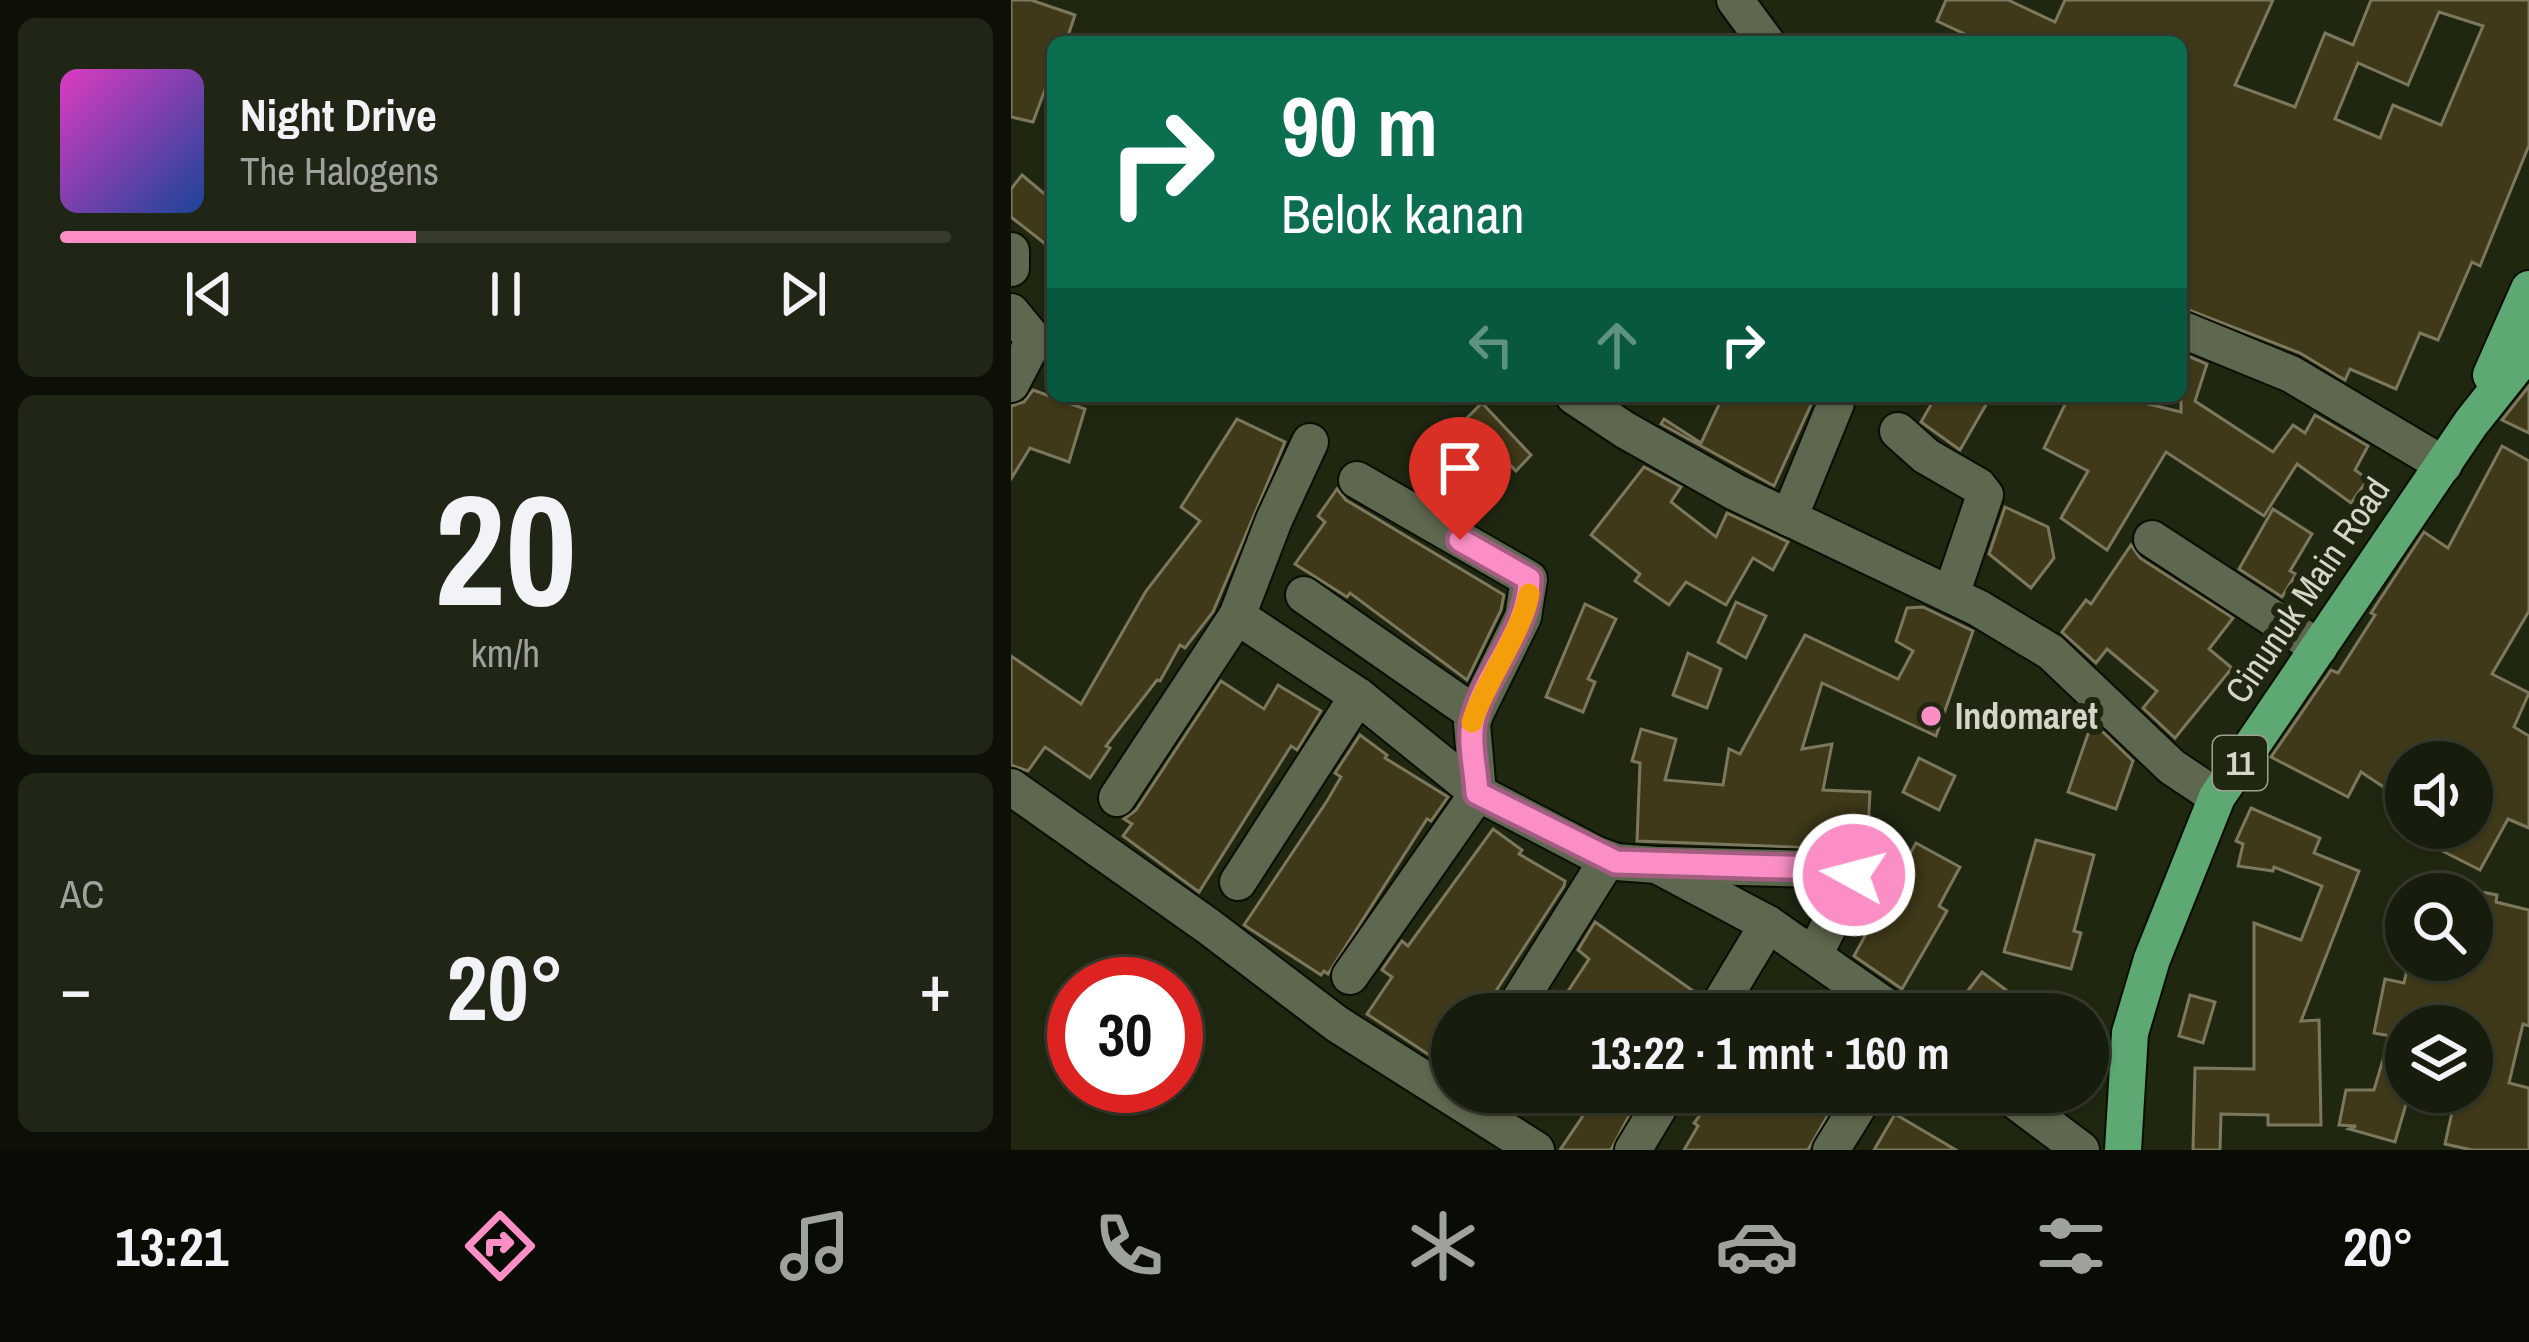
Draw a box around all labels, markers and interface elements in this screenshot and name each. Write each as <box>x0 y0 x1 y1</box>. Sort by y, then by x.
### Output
text: 90 m <box>1281 69 1438 182</box>
text: Night Drive <box>240 84 437 145</box>
icon: right <box>1083 84 1239 240</box>
text: The Halogens <box>240 145 439 197</box>
text: Belok kanan <box>1281 177 1525 250</box>
icon: previous <box>176 261 242 327</box>
icon: pause <box>473 261 539 327</box>
icon: next <box>770 261 836 327</box>
icon: left <box>1458 312 1524 378</box>
icon: ahead <box>1584 312 1650 378</box>
icon: right <box>1710 312 1776 378</box>
pin <box>1409 417 1511 540</box>
icon: arrive <box>1427 435 1493 501</box>
text: 20 <box>434 444 577 654</box>
street label: Cinunuk Main Road <box>2214 468 2400 712</box>
text: km/h <box>471 627 540 679</box>
place label: Indomaret <box>1955 692 2098 740</box>
marker: Indomaret <box>1918 703 1944 729</box>
road number: 11 <box>2213 736 2267 790</box>
map controls <box>2385 741 2493 1113</box>
button: sound <box>2385 741 2493 849</box>
position arrow <box>1791 812 1917 938</box>
text: AC <box>60 868 104 920</box>
button: search <box>2385 873 2493 981</box>
text: 20° <box>446 927 565 1048</box>
text: − <box>60 943 92 1032</box>
text: + <box>919 943 951 1032</box>
speed limit sign: 30 <box>1047 957 1203 1113</box>
button: layers <box>2385 1005 2493 1113</box>
text: 13:22 · 1 mnt · 160 m <box>1591 1022 1949 1083</box>
icon: directions <box>458 1204 542 1288</box>
icon: music <box>773 1204 857 1288</box>
icon: phone <box>1087 1204 1171 1288</box>
icon: climate <box>1401 1204 1485 1288</box>
icon: car <box>1715 1204 1799 1288</box>
icon: filters <box>2029 1204 2113 1288</box>
text: 13:21 <box>115 1210 228 1283</box>
text: 20° <box>2343 1210 2414 1283</box>

